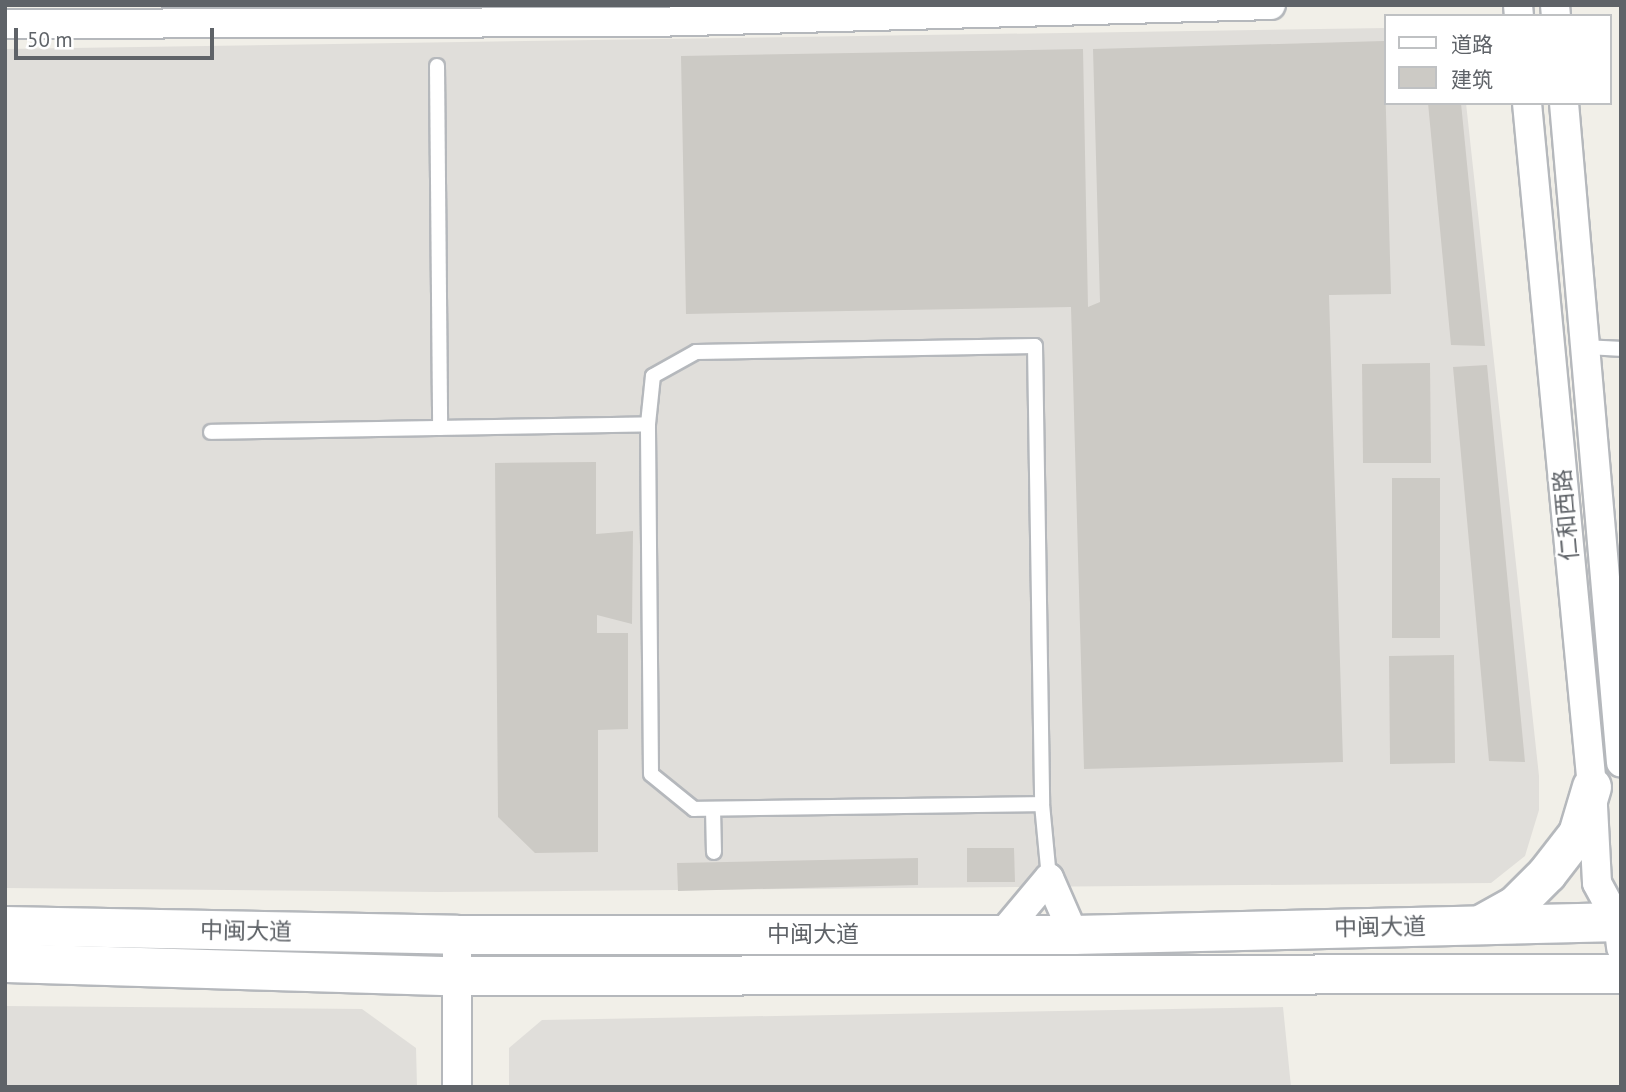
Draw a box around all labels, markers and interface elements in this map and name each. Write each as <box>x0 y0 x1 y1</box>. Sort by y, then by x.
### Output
scale bar <box>18 14 217 58</box>
legend <box>1384 14 1612 105</box>
text: 50 m <box>27 26 73 53</box>
text: 道路 <box>1451 31 1493 58</box>
text: 建筑 <box>1451 66 1493 93</box>
street label: 仁和西路 <box>1548 468 1584 562</box>
street label: 中闽大道 <box>1334 912 1426 942</box>
street label: 中闽大道 <box>200 916 292 946</box>
street label: 中闽大道 <box>767 920 859 948</box>

